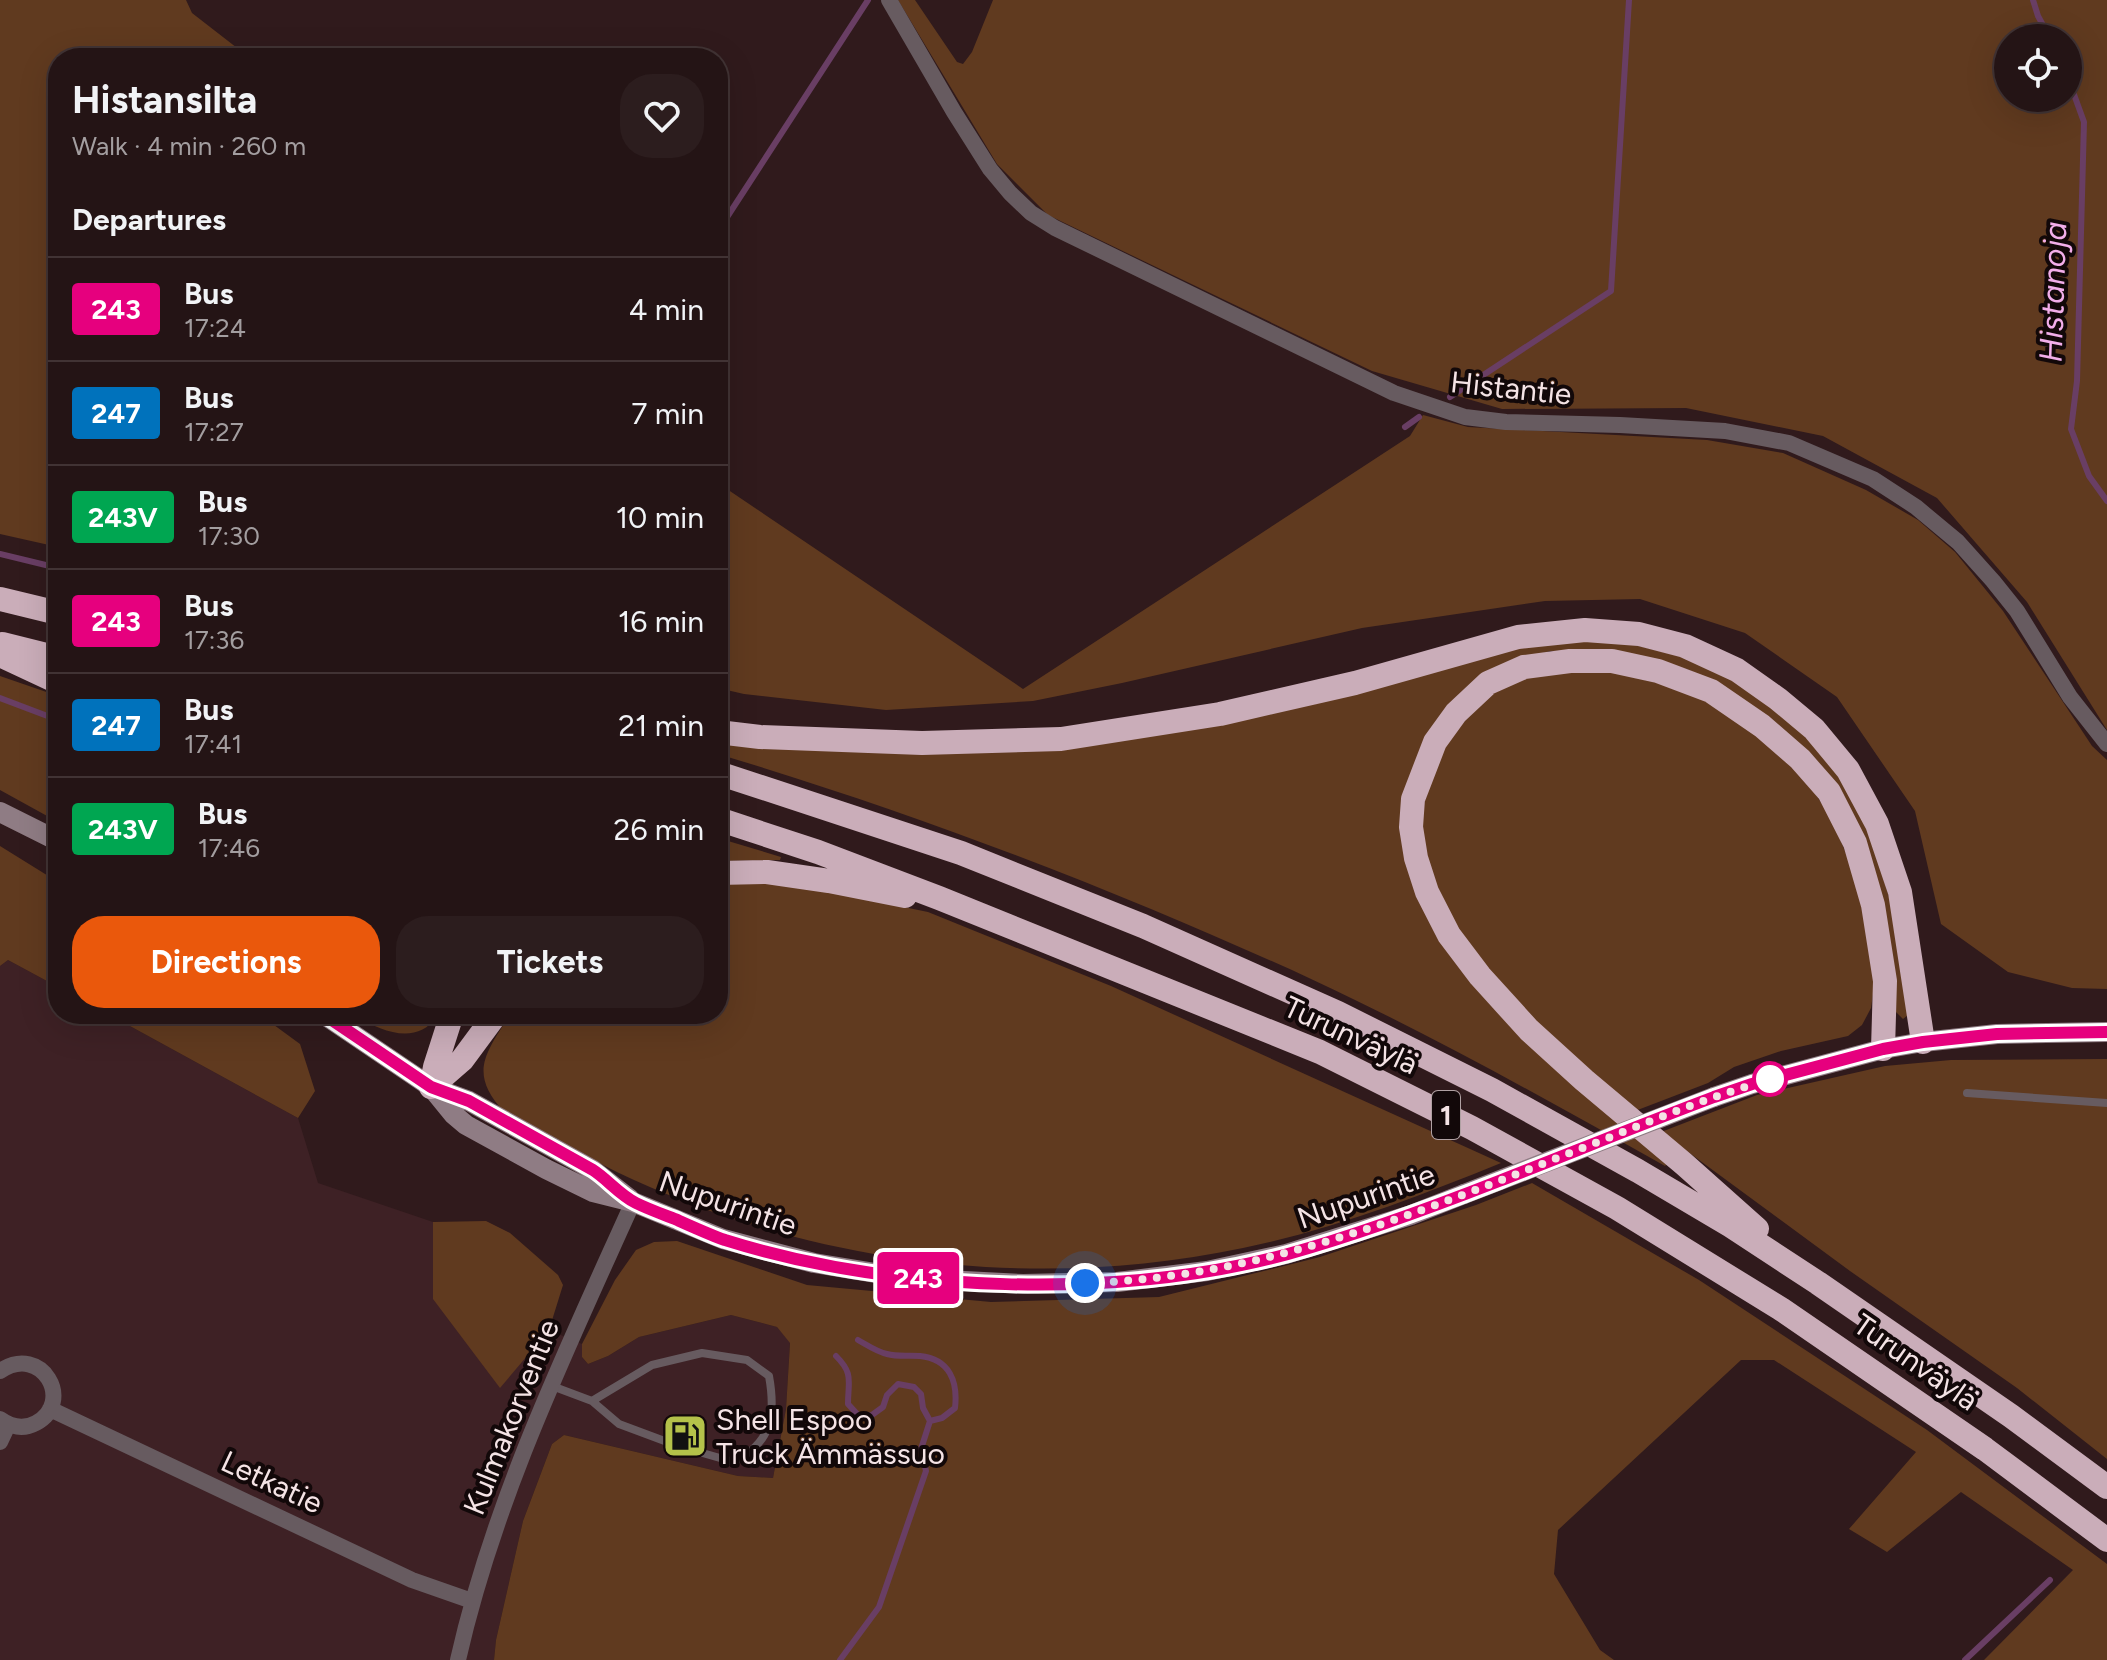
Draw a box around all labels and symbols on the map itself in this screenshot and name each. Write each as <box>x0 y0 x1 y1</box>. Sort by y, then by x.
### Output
water label: Histanoja <box>2032 221 2074 363</box>
street label: Histantie <box>1449 363 1573 413</box>
street label: Turunväylä <box>1278 988 1424 1082</box>
unlabelled marker <box>1753 1062 1787 1096</box>
road number: 1 <box>1432 1091 1460 1139</box>
street label: Nupurintie <box>1292 1155 1440 1237</box>
street label: Nupurintie <box>654 1162 802 1244</box>
line badge: 243 <box>872 1252 964 1304</box>
your location <box>1065 1263 1105 1303</box>
street label: Turunväylä <box>1847 1306 1985 1418</box>
street label: Kulmakorventie <box>455 1314 567 1520</box>
place label: Shell Espoo Truck Ämmässuo <box>716 1401 945 1472</box>
fuel station icon: Shell Espoo Truck Ämmässuo <box>661 1412 709 1460</box>
street label: Letkatie <box>215 1443 329 1521</box>

